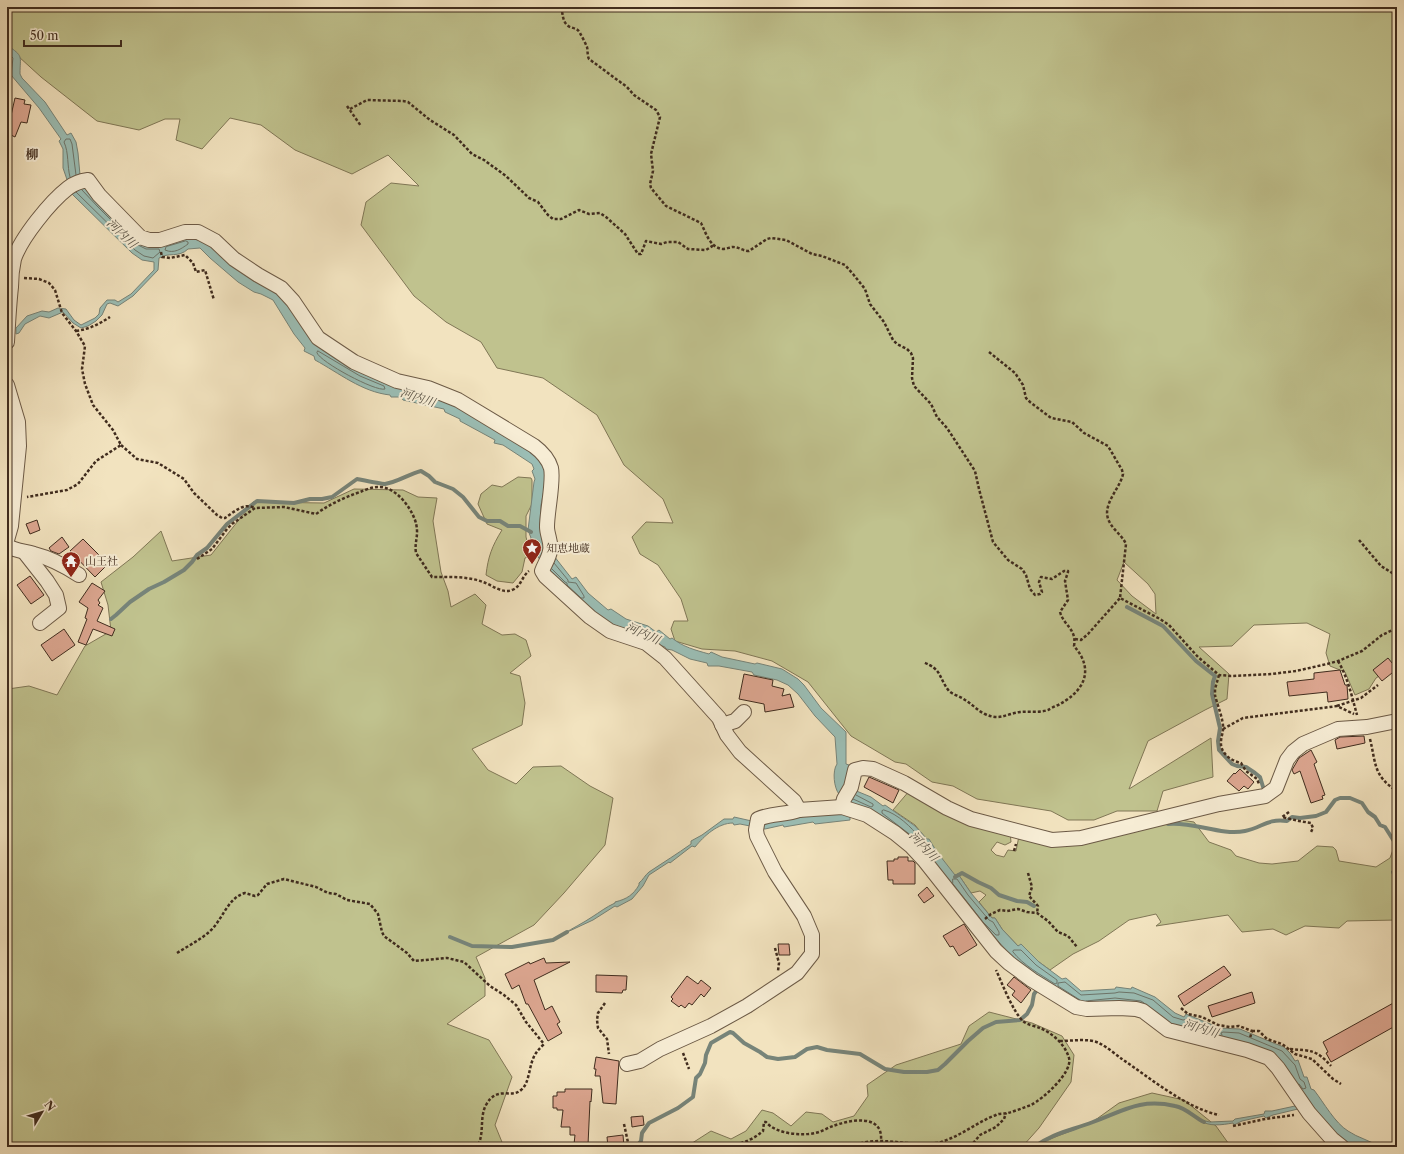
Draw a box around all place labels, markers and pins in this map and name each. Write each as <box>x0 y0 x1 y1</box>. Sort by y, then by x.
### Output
place icon: 知恵地蔵 <box>521 537 543 565</box>
place label: 知恵地蔵 <box>546 541 590 555</box>
temple icon: 山王社 <box>60 550 82 578</box>
place label: 山王社 <box>85 554 118 568</box>

